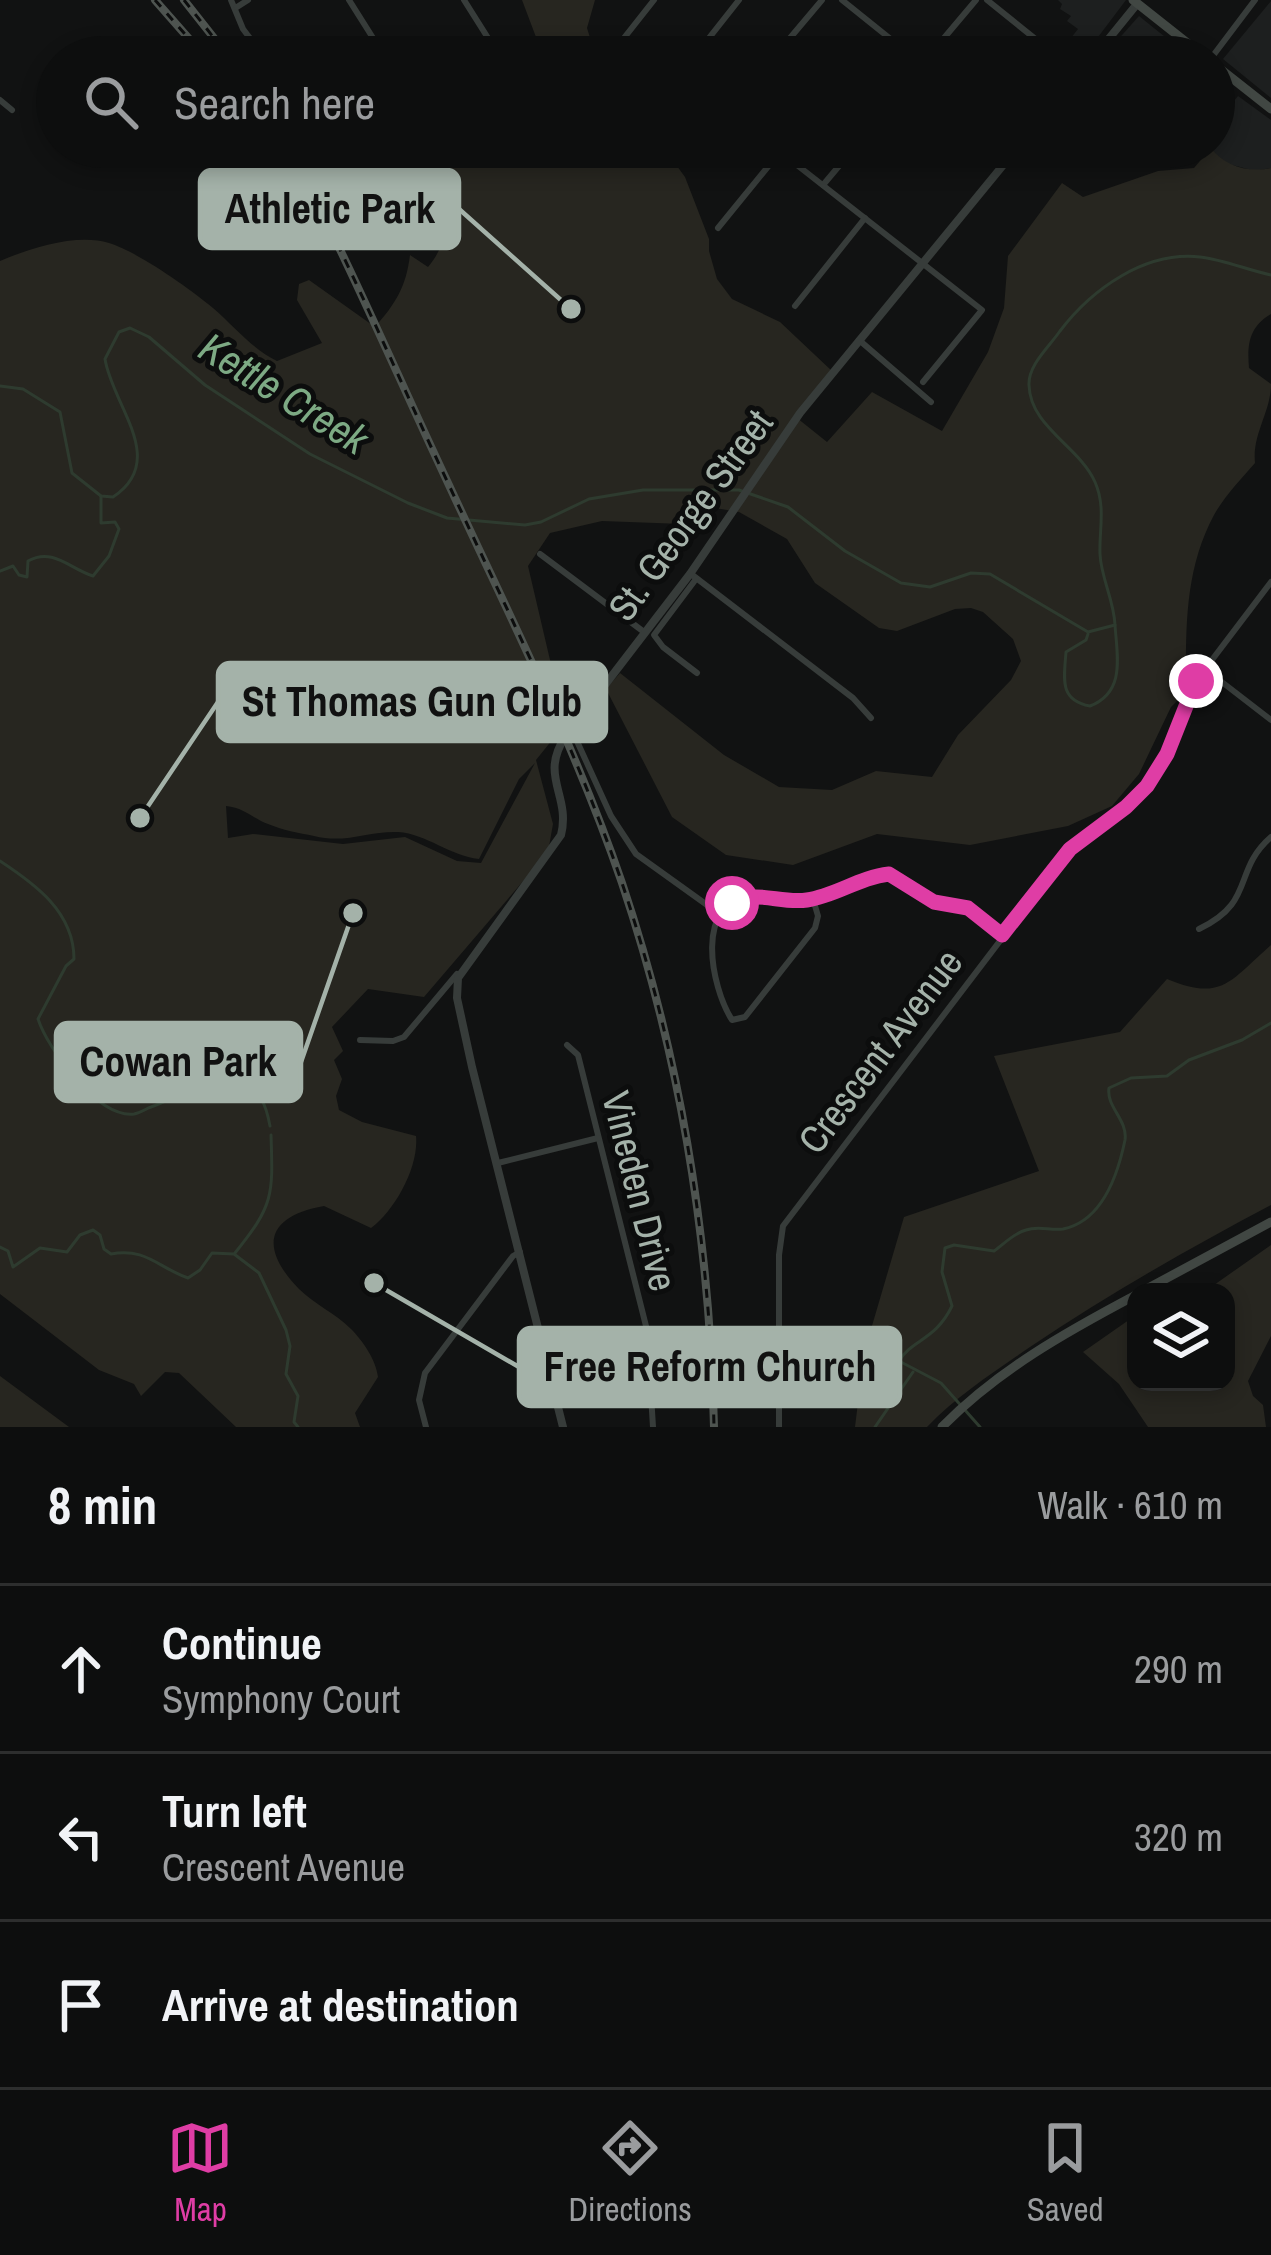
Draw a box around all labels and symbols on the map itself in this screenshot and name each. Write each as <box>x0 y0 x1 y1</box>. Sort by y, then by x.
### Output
callout: Athletic Park <box>200 170 459 248</box>
text: Athletic Park <box>225 180 436 236</box>
water label: Kettle Creek <box>189 319 381 468</box>
street label: St. George Street <box>596 399 784 631</box>
route end <box>1169 654 1223 708</box>
callout: St Thomas Gun Club <box>218 663 606 741</box>
text: St Thomas Gun Club <box>242 673 582 729</box>
route start <box>705 876 759 930</box>
street label: Crescent Avenue <box>786 938 974 1164</box>
callout: Cowan Park <box>56 1023 301 1101</box>
text: Cowan Park <box>79 1033 277 1089</box>
street label: Vineden Drive <box>590 1086 690 1296</box>
callout: Free Reform Church <box>519 1328 900 1406</box>
text: Free Reform Church <box>544 1338 876 1394</box>

